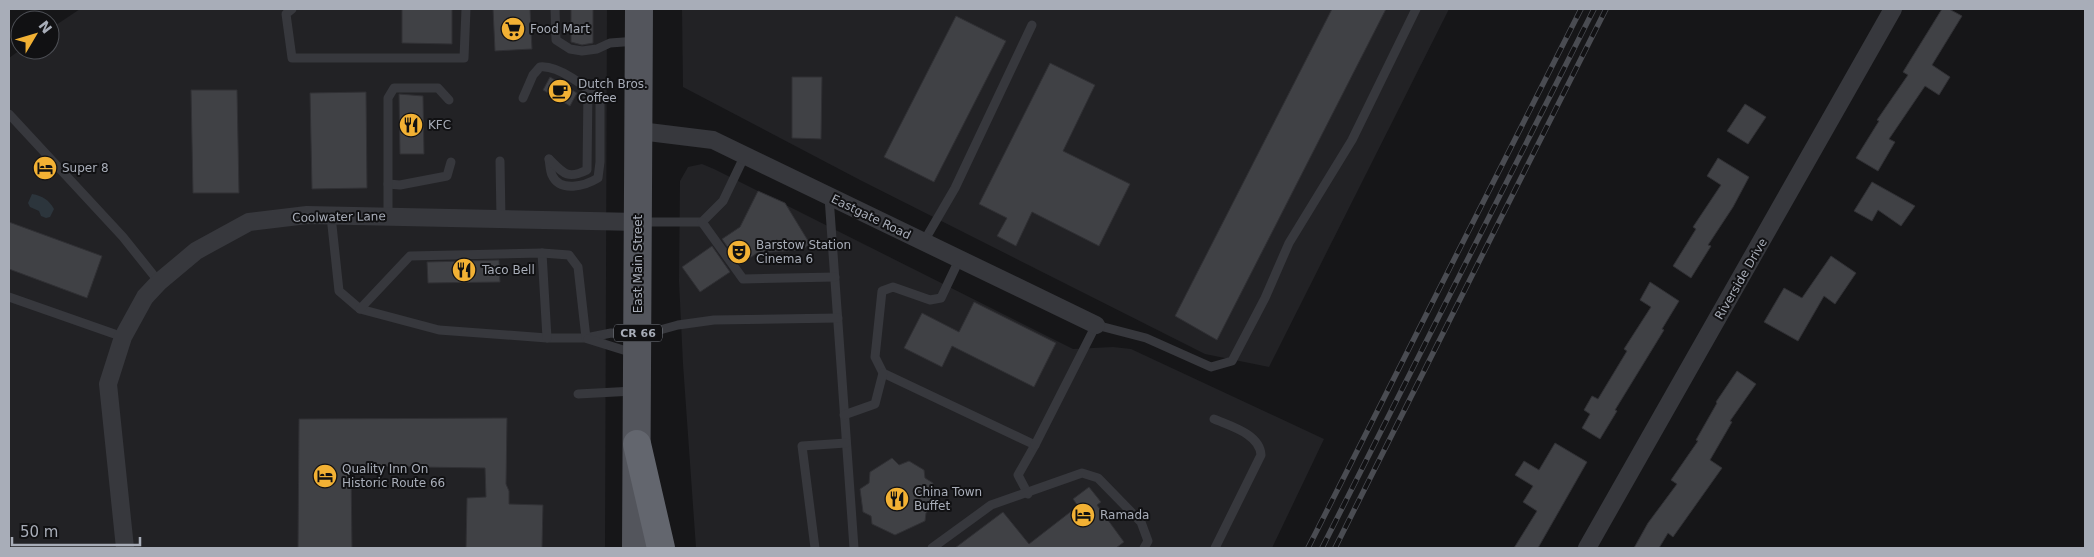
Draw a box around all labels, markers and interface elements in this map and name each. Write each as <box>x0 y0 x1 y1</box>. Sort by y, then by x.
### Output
north arrow <box>10 10 60 60</box>
supermarket icon: Food Mart <box>500 16 526 42</box>
text: N <box>35 17 55 37</box>
place label: Food Mart <box>530 22 590 36</box>
place label: Dutch Bros. Coffee <box>578 77 648 105</box>
cafe icon: Dutch Bros. Coffee <box>547 78 573 104</box>
restaurant icon: KFC <box>398 112 424 138</box>
place label: KFC <box>428 118 451 132</box>
hotel icon: Super 8 <box>32 155 58 181</box>
place label: Super 8 <box>62 161 109 175</box>
street label: Eastgate Road <box>829 192 913 242</box>
street label: Coolwater Lane <box>292 209 386 225</box>
street label: East Main Street <box>631 214 645 313</box>
street label: Riverside Drive <box>1712 236 1770 322</box>
place label: Barstow Station Cinema 6 <box>756 238 851 266</box>
theatre icon: Barstow Station Cinema 6 <box>726 239 752 265</box>
restaurant icon: Taco Bell <box>451 257 477 283</box>
place label: Taco Bell <box>481 263 535 277</box>
road number: CR 66 <box>614 324 662 342</box>
place label: Quality Inn On Historic Route 66 <box>342 462 445 490</box>
hotel icon: Quality Inn On Historic Route 66 <box>312 463 338 489</box>
place label: China Town Buffet <box>914 485 982 513</box>
restaurant icon: China Town Buffet <box>884 486 910 512</box>
hotel icon: Ramada <box>1070 502 1096 528</box>
place label: Ramada <box>1100 508 1149 522</box>
scale bar <box>12 514 140 546</box>
text: 50 m <box>20 523 58 541</box>

